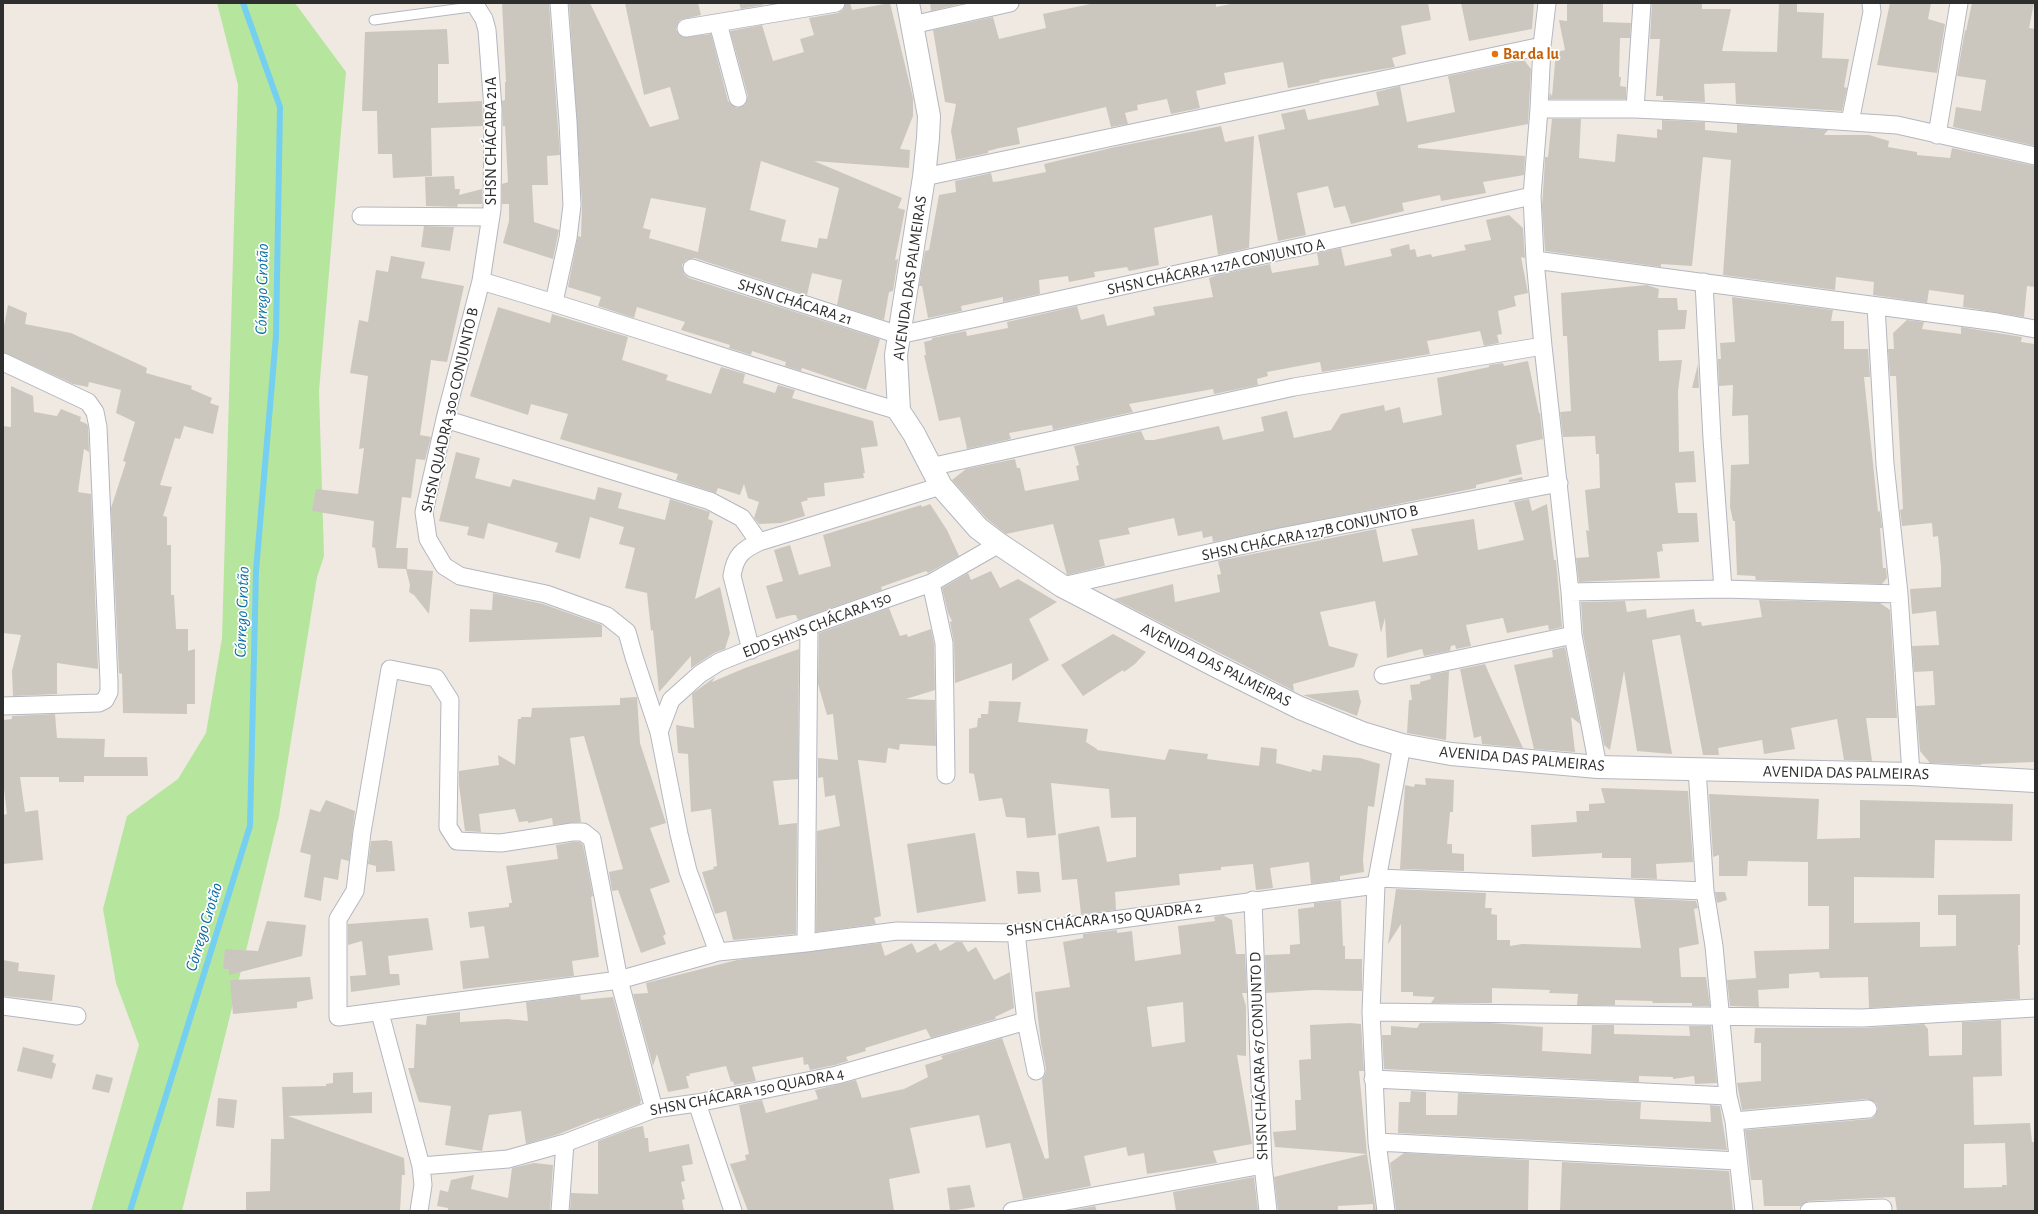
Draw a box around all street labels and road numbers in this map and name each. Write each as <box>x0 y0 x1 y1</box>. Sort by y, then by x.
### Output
street label: SHSN CHÁCARA 21A <box>481 77 501 205</box>
street label: AVENIDA DAS PALMEIRAS <box>889 194 931 362</box>
street label: SHSN CHÁCARA 127A CONJUNTO A <box>1105 235 1327 299</box>
street label: SHSN CHÁCARA 21 <box>735 274 855 330</box>
street label: SHSN QUADRA 300 CONJUNTO B <box>417 306 483 514</box>
street label: SHSN CHÁCARA 127B CONJUNTO B <box>1200 501 1420 565</box>
street label: EDD SHNS CHÁCARA 150 <box>740 588 894 662</box>
street label: AVENIDA DAS PALMEIRAS <box>1138 619 1294 711</box>
street label: AVENIDA DAS PALMEIRAS <box>1438 742 1606 776</box>
street label: AVENIDA DAS PALMEIRAS <box>1763 762 1929 784</box>
street label: SHSN CHÁCARA 150 QUADRA 2 <box>1005 897 1203 941</box>
street label: SHSN CHÁCARA 67 CONJUNTO D <box>1246 951 1272 1161</box>
street label: SHSN CHÁCARA 150 QUADRA 4 <box>648 1064 846 1120</box>

